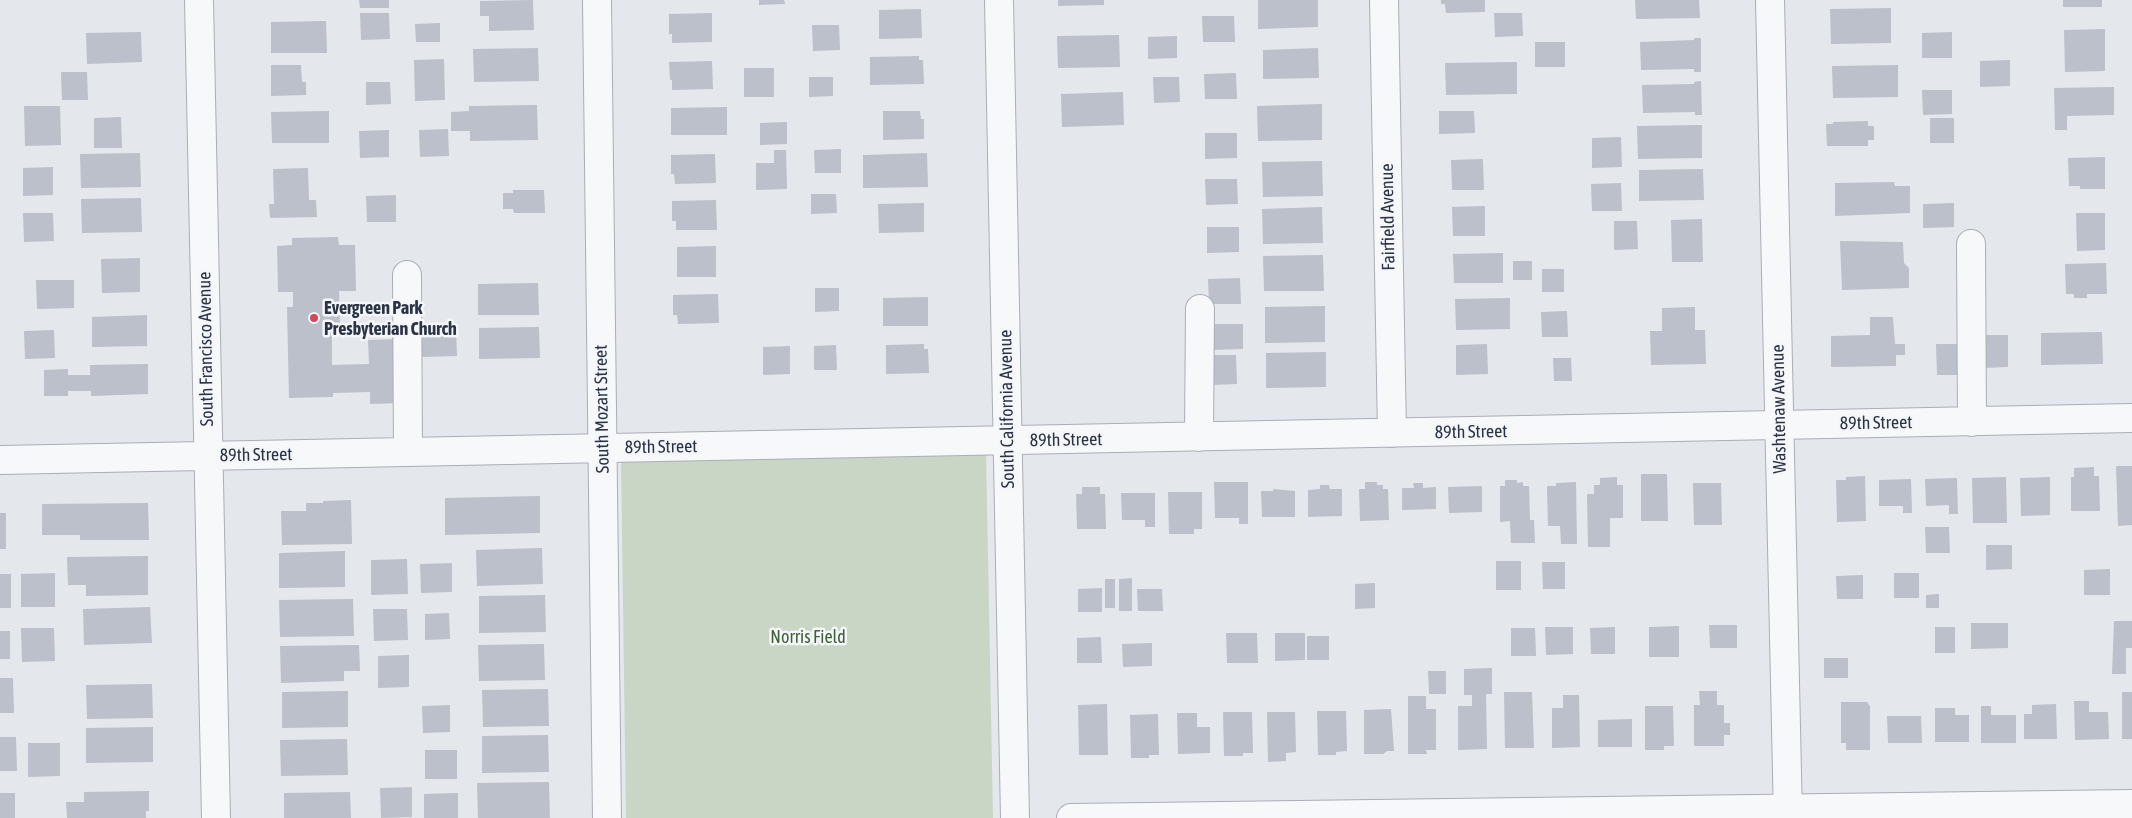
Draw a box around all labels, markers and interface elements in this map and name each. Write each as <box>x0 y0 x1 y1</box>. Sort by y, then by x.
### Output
street label: Fairfield Avenue <box>1376 163 1400 271</box>
street label: South Francisco Avenue <box>194 272 218 426</box>
place label: Evergreen Park Presbyterian Church <box>324 297 457 340</box>
marker: Evergreen Park Presbyterian Church <box>308 312 320 324</box>
street label: South California Avenue <box>995 329 1019 489</box>
street label: Washtenaw Avenue <box>1767 344 1791 474</box>
street label: South Mozart Street <box>590 345 614 473</box>
street label: 89th Street <box>1839 412 1913 434</box>
street label: 89th Street <box>1434 421 1508 443</box>
street label: 89th Street <box>1029 429 1103 451</box>
street label: 89th Street <box>624 436 698 458</box>
street label: 89th Street <box>219 444 293 466</box>
park label: Norris Field <box>770 626 846 648</box>

